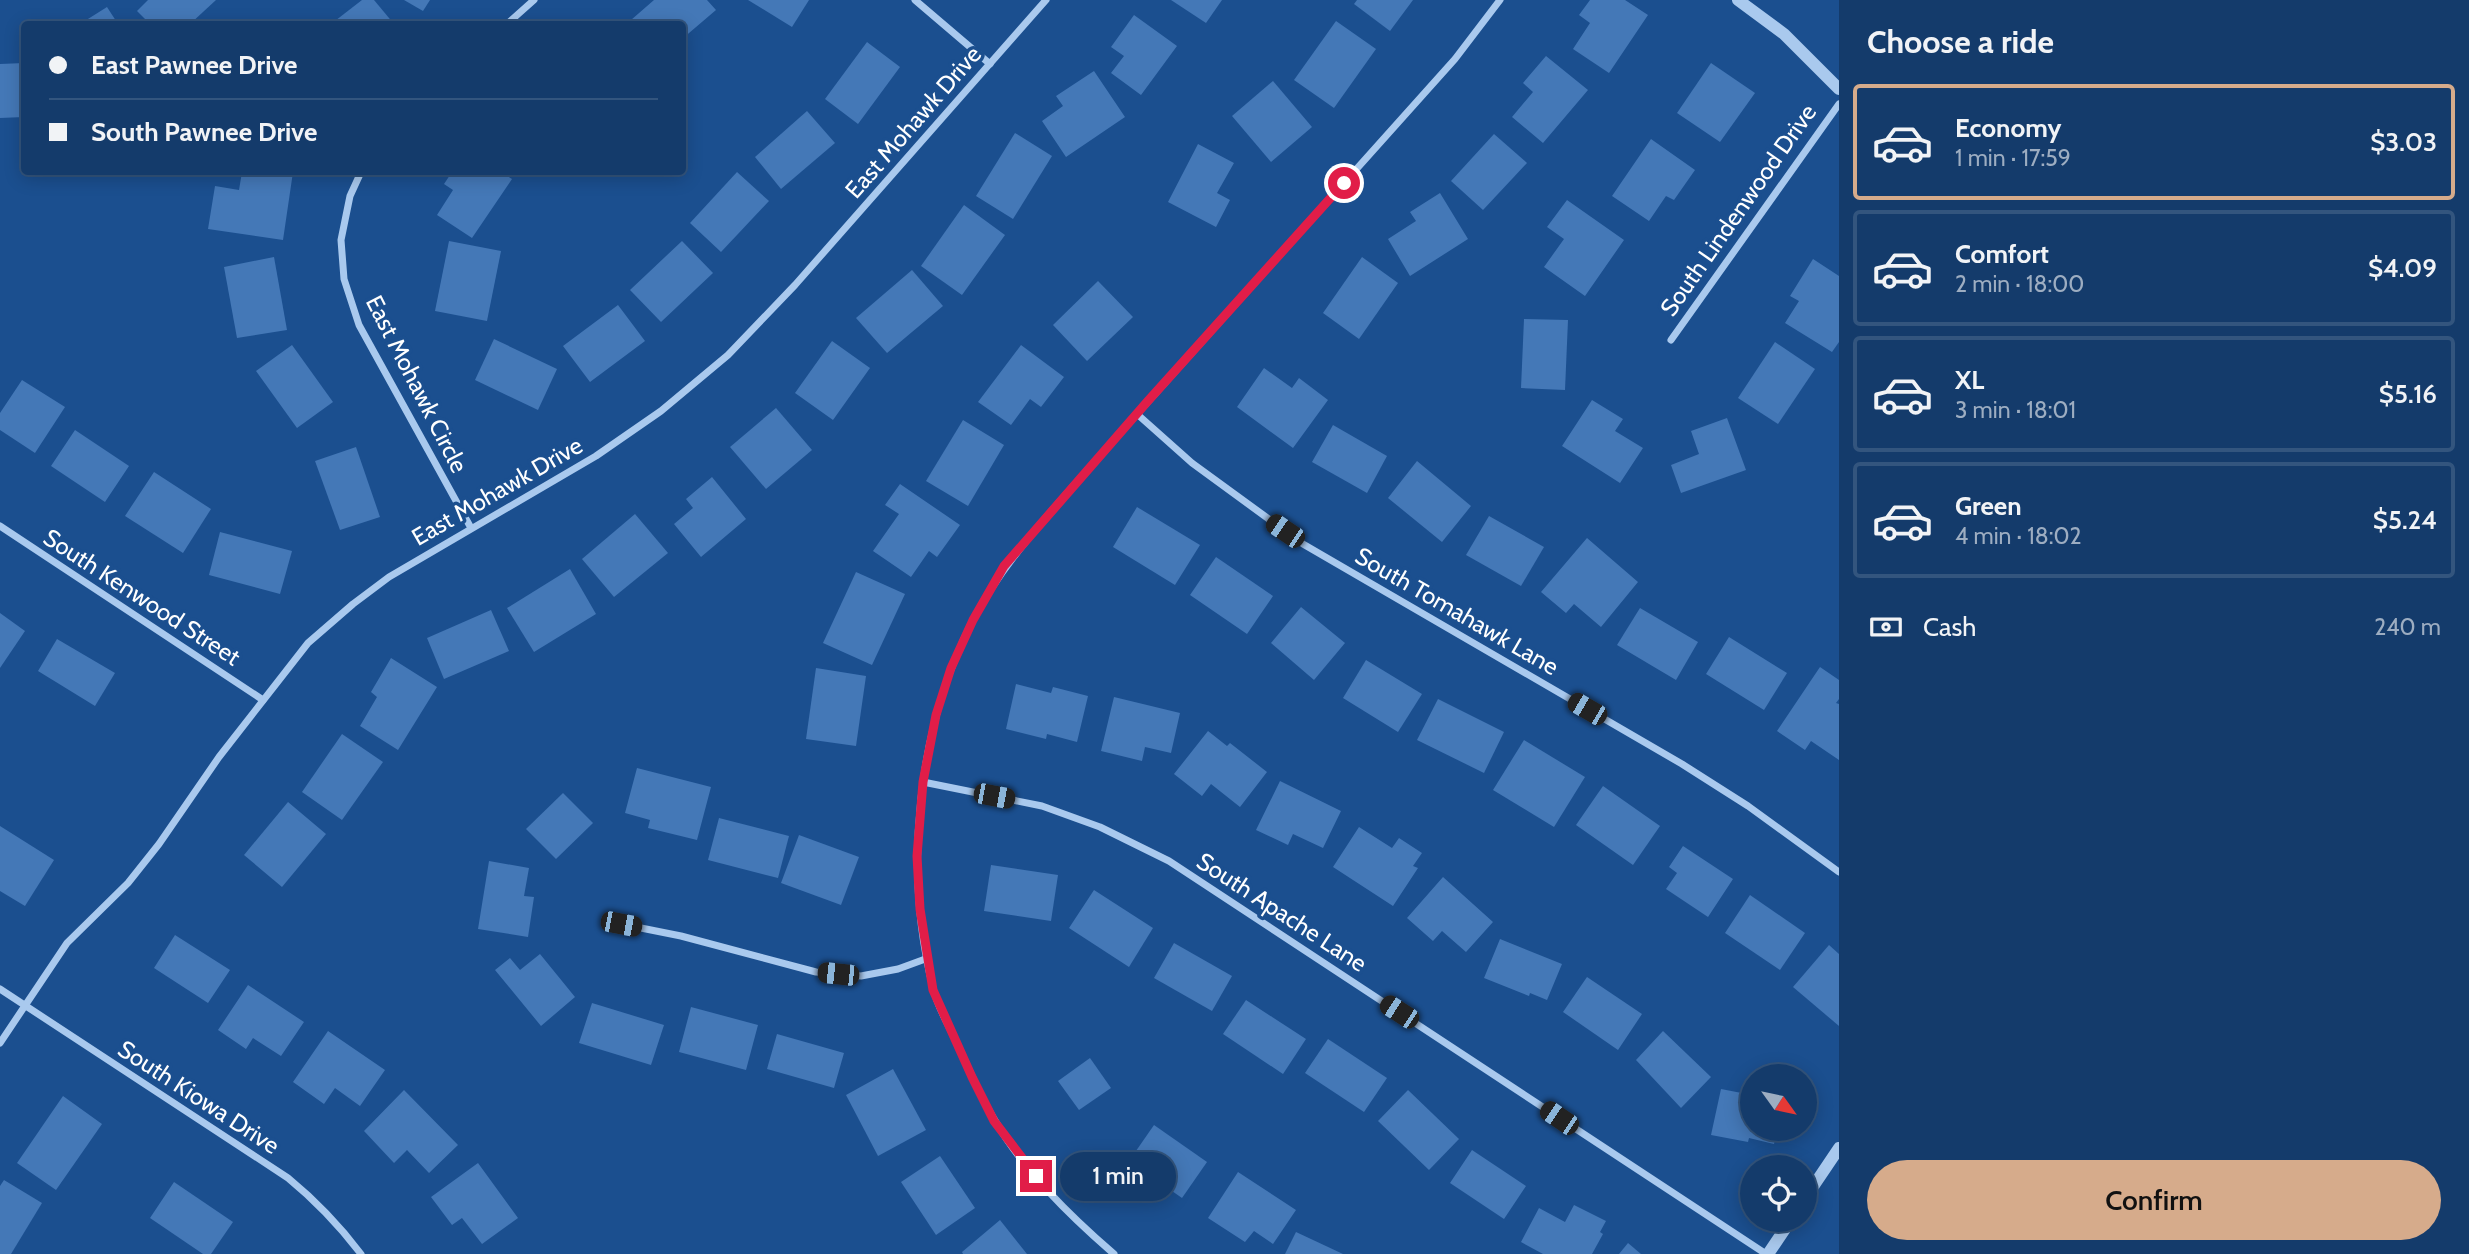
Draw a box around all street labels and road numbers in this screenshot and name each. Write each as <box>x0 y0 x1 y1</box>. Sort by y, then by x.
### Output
street label: East Mohawk Drive <box>839 40 987 204</box>
street label: South Lindenwood Drive <box>1654 99 1822 321</box>
street label: East Mohawk Circle <box>360 291 474 477</box>
street label: East Mohawk Drive <box>407 430 587 552</box>
street label: South Kenwood Street <box>38 523 246 671</box>
street label: South Tomahawk Lane <box>1350 541 1564 681</box>
street label: South Apache Lane <box>1192 846 1372 978</box>
street label: South Kiowa Drive <box>113 1034 285 1160</box>

